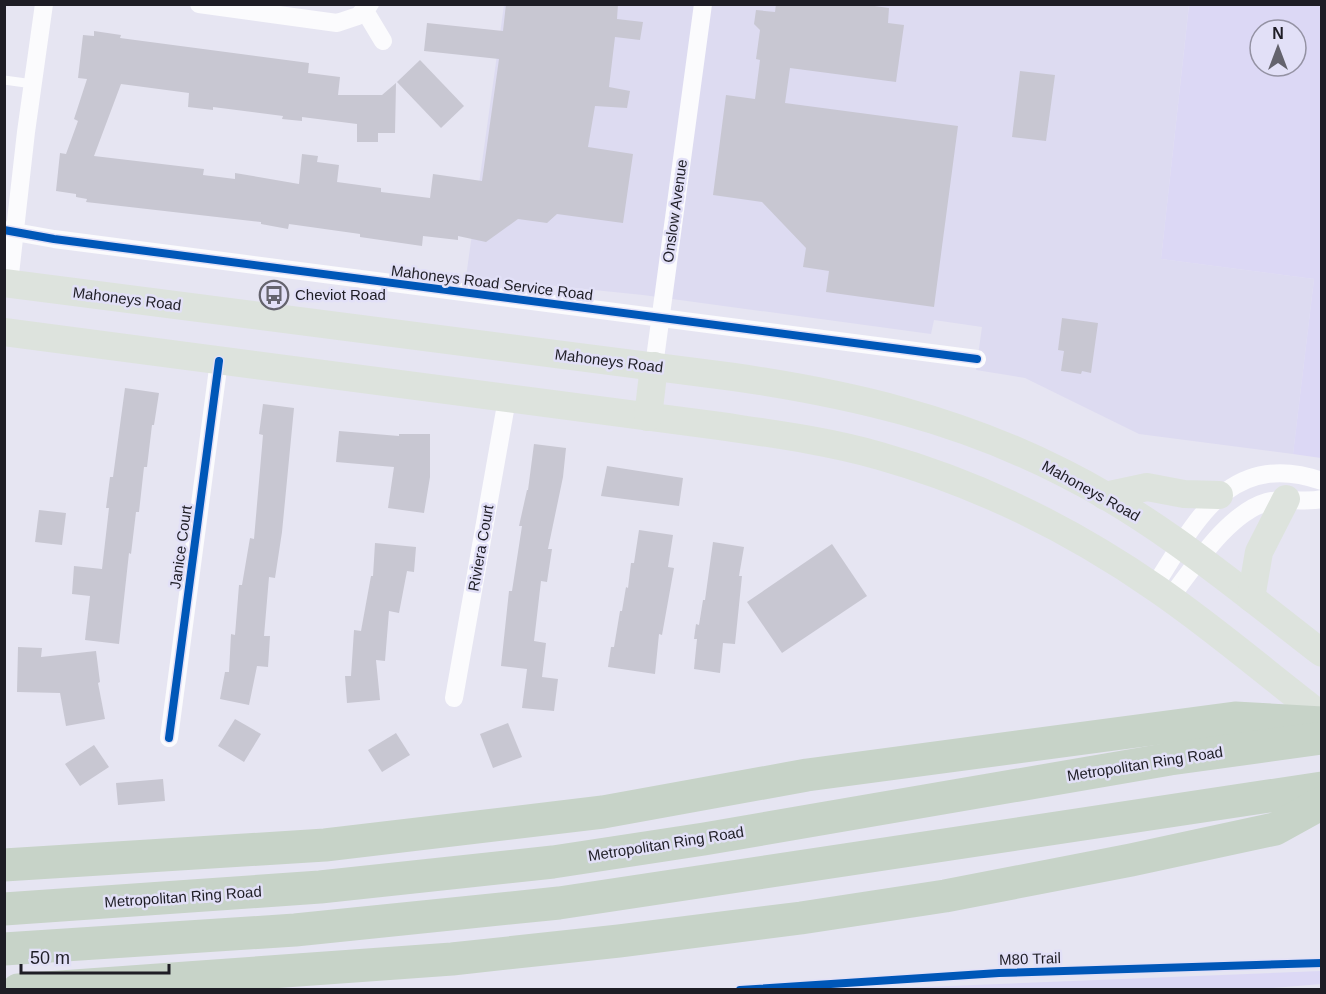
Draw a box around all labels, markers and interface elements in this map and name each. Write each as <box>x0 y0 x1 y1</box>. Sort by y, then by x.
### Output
north arrow <box>1248 18 1308 78</box>
text: N <box>1272 25 1284 42</box>
street label: Onslow Avenue <box>659 158 690 264</box>
street label: Mahoneys Road Service Road <box>390 262 594 303</box>
bus stop icon: Cheviot Road <box>258 279 290 311</box>
street label: Mahoneys Road <box>72 283 182 314</box>
place label: Cheviot Road <box>295 286 386 303</box>
street label: Mahoneys Road <box>554 345 664 376</box>
street label: Mahoneys Road <box>1039 457 1143 524</box>
street label: Janice Court <box>166 503 195 590</box>
street label: Riviera Court <box>465 503 497 592</box>
street label: Metropolitan Ring Road <box>1066 743 1224 784</box>
street label: Metropolitan Ring Road <box>587 823 745 864</box>
street label: Metropolitan Ring Road <box>104 883 262 910</box>
scale bar <box>21 937 170 975</box>
text: 50 m <box>30 948 70 968</box>
street label: M80 Trail <box>999 949 1061 968</box>

